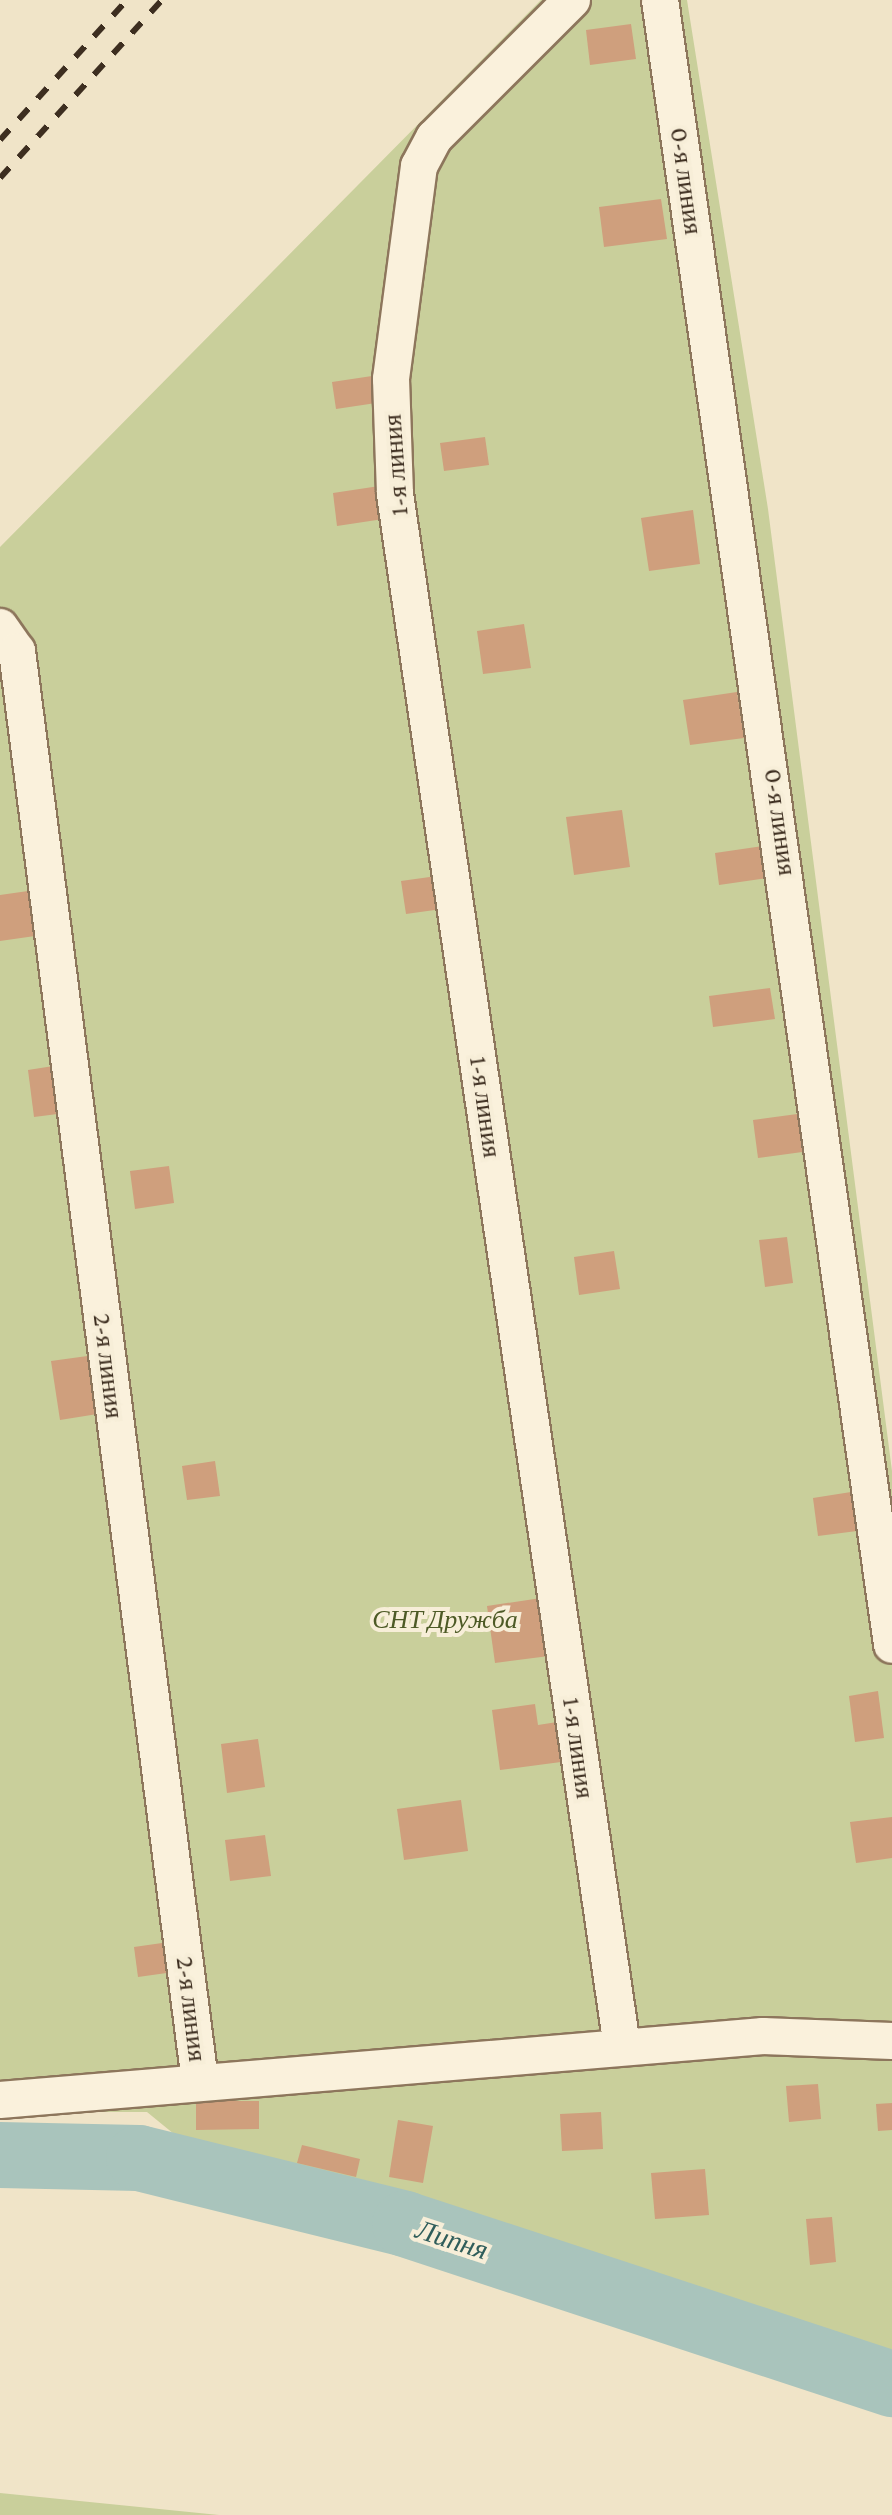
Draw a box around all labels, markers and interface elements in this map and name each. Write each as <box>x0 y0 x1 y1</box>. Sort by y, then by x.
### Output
street label: 0-я линия <box>663 126 709 236</box>
street label: 1-я линия <box>377 413 415 517</box>
street label: 0-я линия <box>757 767 803 877</box>
street label: 1-я линия <box>462 1055 508 1159</box>
street label: 2-я линия <box>86 1312 130 1420</box>
park label: СНТ Дружба <box>372 1604 518 1636</box>
street label: 1-я линия <box>555 1696 601 1800</box>
street label: 2-я линия <box>169 1955 213 2063</box>
water label: Липня <box>412 2213 492 2267</box>

